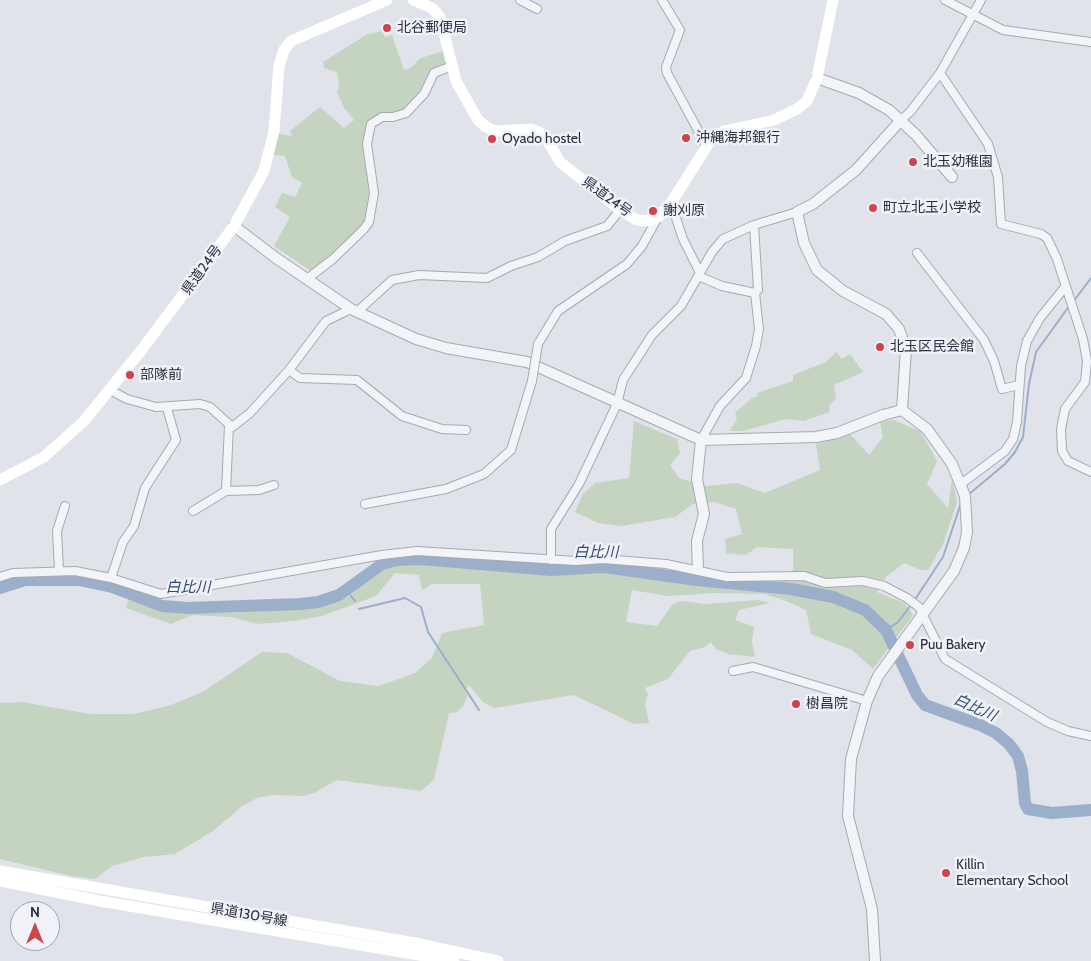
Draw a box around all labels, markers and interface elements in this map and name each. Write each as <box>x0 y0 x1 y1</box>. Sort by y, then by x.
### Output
place label: 北谷郵便局 <box>397 20 467 36</box>
marker: 北谷郵便局 <box>381 22 393 34</box>
place label: 沖縄海邦銀行 <box>696 130 780 146</box>
place label: Oyado hostel <box>502 131 581 147</box>
marker: 沖縄海邦銀行 <box>680 132 692 144</box>
marker: Oyado hostel <box>486 133 498 145</box>
place label: 北玉幼稚園 <box>923 154 993 170</box>
marker: 北玉幼稚園 <box>907 156 919 168</box>
street label: 県道24号 <box>579 173 635 221</box>
place label: 町立北玉小学校 <box>883 200 981 216</box>
marker: 町立北玉小学校 <box>867 202 879 214</box>
place label: 謝刈原 <box>663 203 705 219</box>
marker: 謝刈原 <box>647 205 659 217</box>
street label: 県道24号 <box>178 242 226 298</box>
place label: 北玉区民会館 <box>890 339 974 355</box>
marker: 北玉区民会館 <box>874 341 886 353</box>
place label: 部隊前 <box>140 367 182 383</box>
marker: 部隊前 <box>124 369 136 381</box>
water label: 白比川 <box>574 544 618 562</box>
water label: 白比川 <box>166 579 210 597</box>
place label: Puu Bakery <box>920 637 985 653</box>
marker: Puu Bakery <box>904 639 916 651</box>
water label: 白比川 <box>951 691 999 725</box>
place label: 樹昌院 <box>806 696 848 712</box>
marker: 樹昌院 <box>790 698 802 710</box>
place label: Killin Elementary School <box>956 857 1068 890</box>
marker: Killin Elementary School <box>940 867 952 879</box>
street label: 県道130号線 <box>209 900 289 930</box>
north arrow <box>10 901 60 951</box>
text: N <box>30 903 40 921</box>

